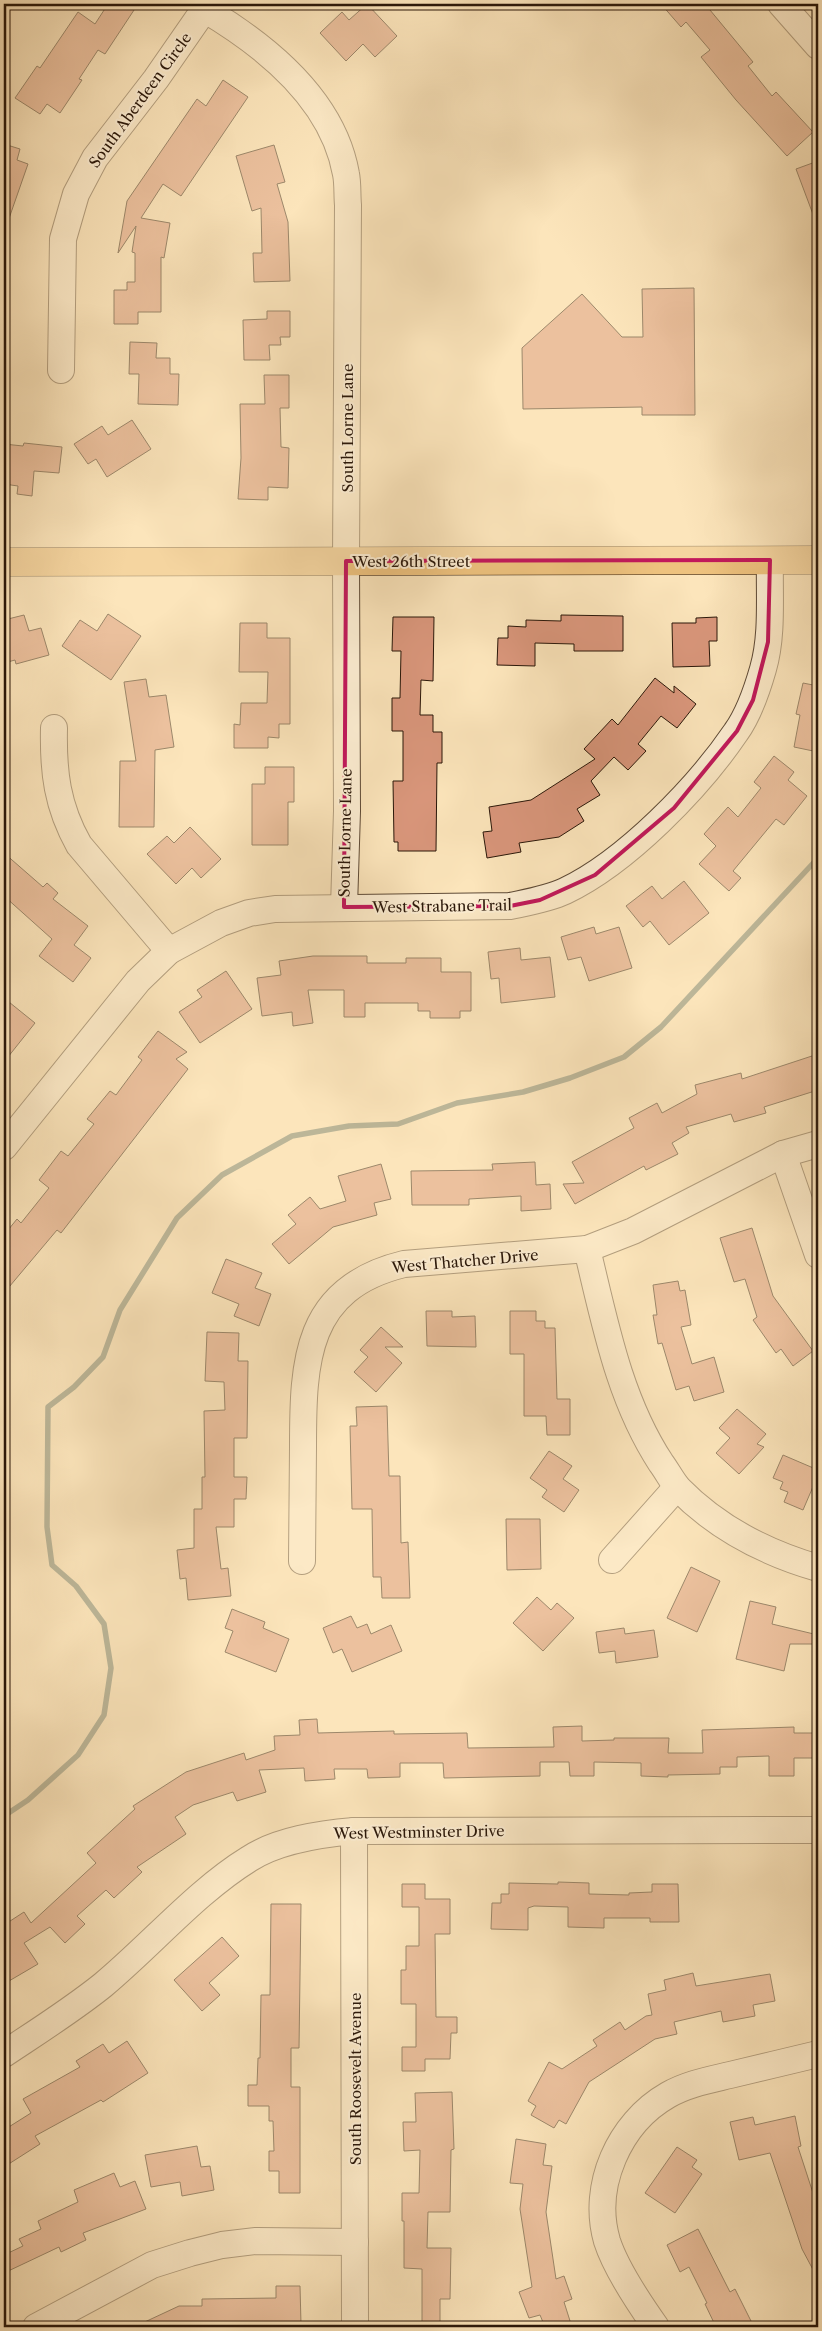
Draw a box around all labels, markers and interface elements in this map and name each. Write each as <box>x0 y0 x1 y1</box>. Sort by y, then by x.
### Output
street label: South Aberdeen Circle <box>85 29 195 171</box>
street label: South Lorne Lane <box>338 364 357 492</box>
street label: West 26th Street <box>351 552 471 571</box>
street label: South Lorne Lane <box>334 768 356 898</box>
street label: West Strabane Trail <box>371 895 512 917</box>
street label: West Thatcher Drive <box>390 1245 539 1277</box>
street label: West Westminster Drive <box>332 1821 505 1843</box>
street label: South Roosevelt Avenue <box>346 1993 365 2165</box>

